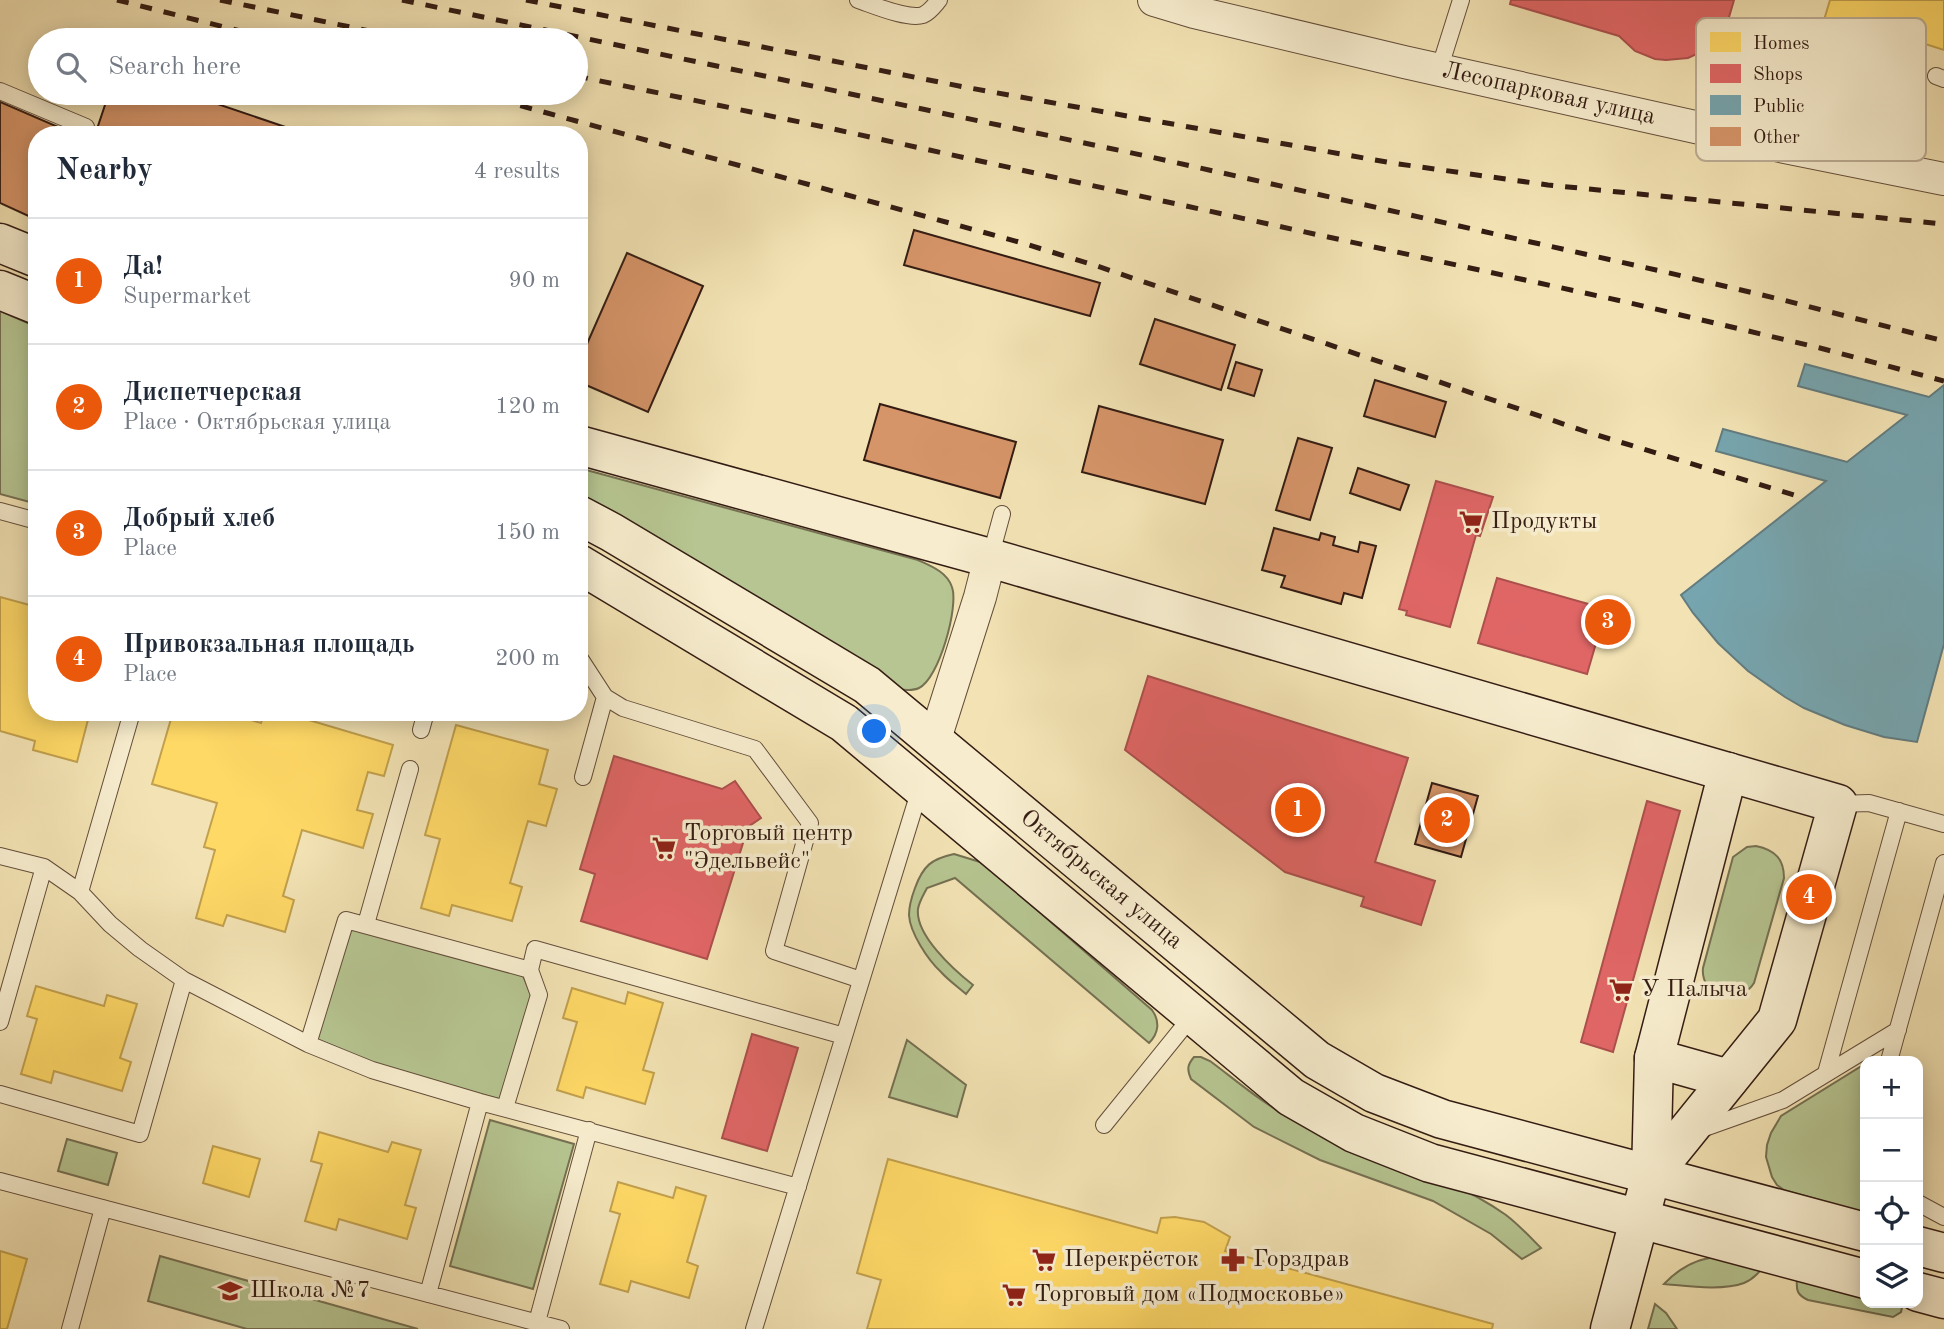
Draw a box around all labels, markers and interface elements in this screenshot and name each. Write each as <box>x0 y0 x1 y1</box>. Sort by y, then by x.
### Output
legend <box>1696 18 1926 161</box>
search box <box>28 28 588 105</box>
text: Homes <box>1753 35 1809 54</box>
icon: search <box>52 48 90 86</box>
text: Search here <box>108 54 241 80</box>
street label: Лесопарковая улица <box>1440 59 1658 130</box>
text: Shops <box>1753 66 1803 85</box>
text: Public <box>1753 98 1804 117</box>
text: Other <box>1753 129 1800 148</box>
text: Nearby <box>56 156 153 186</box>
text: 4 results <box>474 160 560 183</box>
text: Да! <box>123 254 163 280</box>
text: 1 <box>72 269 86 292</box>
text: 90 m <box>509 269 560 292</box>
text: Supermarket <box>123 285 251 308</box>
text: Диспетчерская <box>123 380 302 406</box>
text: 2 <box>72 395 86 418</box>
text: 120 m <box>495 395 560 418</box>
text: Place · Октябрьская улица <box>123 411 391 434</box>
text: Добрый хлеб <box>123 506 275 532</box>
supermarket icon: Продукты <box>1457 508 1485 536</box>
place label: Продукты <box>1491 510 1597 534</box>
text: 3 <box>72 521 86 544</box>
text: 150 m <box>495 521 560 544</box>
text: Place <box>123 537 177 560</box>
pin: 3 <box>1585 596 1631 648</box>
text: Привокзальная площадь <box>123 632 415 658</box>
text: 4 <box>72 647 86 670</box>
text: 200 m <box>495 647 560 670</box>
text: Place <box>123 663 177 686</box>
your location <box>857 714 891 748</box>
pin: 1 <box>1275 784 1321 836</box>
pin: 2 <box>1424 794 1470 846</box>
street label: Октябрьская улица <box>1015 806 1187 954</box>
place label: Торговый центр "Эдельвейс" <box>684 822 853 874</box>
supermarket icon: Торговый центр "Эдельвейс" <box>650 834 678 862</box>
pin: 4 <box>1786 871 1832 923</box>
supermarket icon: У Палыча <box>1607 976 1635 1004</box>
place label: У Палыча <box>1641 978 1748 1002</box>
map controls <box>1860 1056 1923 1308</box>
button: + <box>1860 1056 1923 1119</box>
button: − <box>1860 1119 1923 1182</box>
button: locate <box>1860 1182 1923 1245</box>
button: layers <box>1860 1245 1923 1308</box>
supermarket icon: Перекрёсток <box>1030 1246 1058 1274</box>
pharmacy icon: Горздрав <box>1219 1246 1247 1274</box>
place label: Перекрёсток <box>1064 1248 1199 1272</box>
place label: Горздрав <box>1253 1248 1349 1272</box>
school or university icon: Школа №7 <box>216 1277 244 1305</box>
place label: Школа №7 <box>250 1279 371 1303</box>
supermarket icon: Торговый дом «Подмосковье» <box>1000 1281 1028 1309</box>
place label: Торговый дом «Подмосковье» <box>1034 1283 1345 1307</box>

